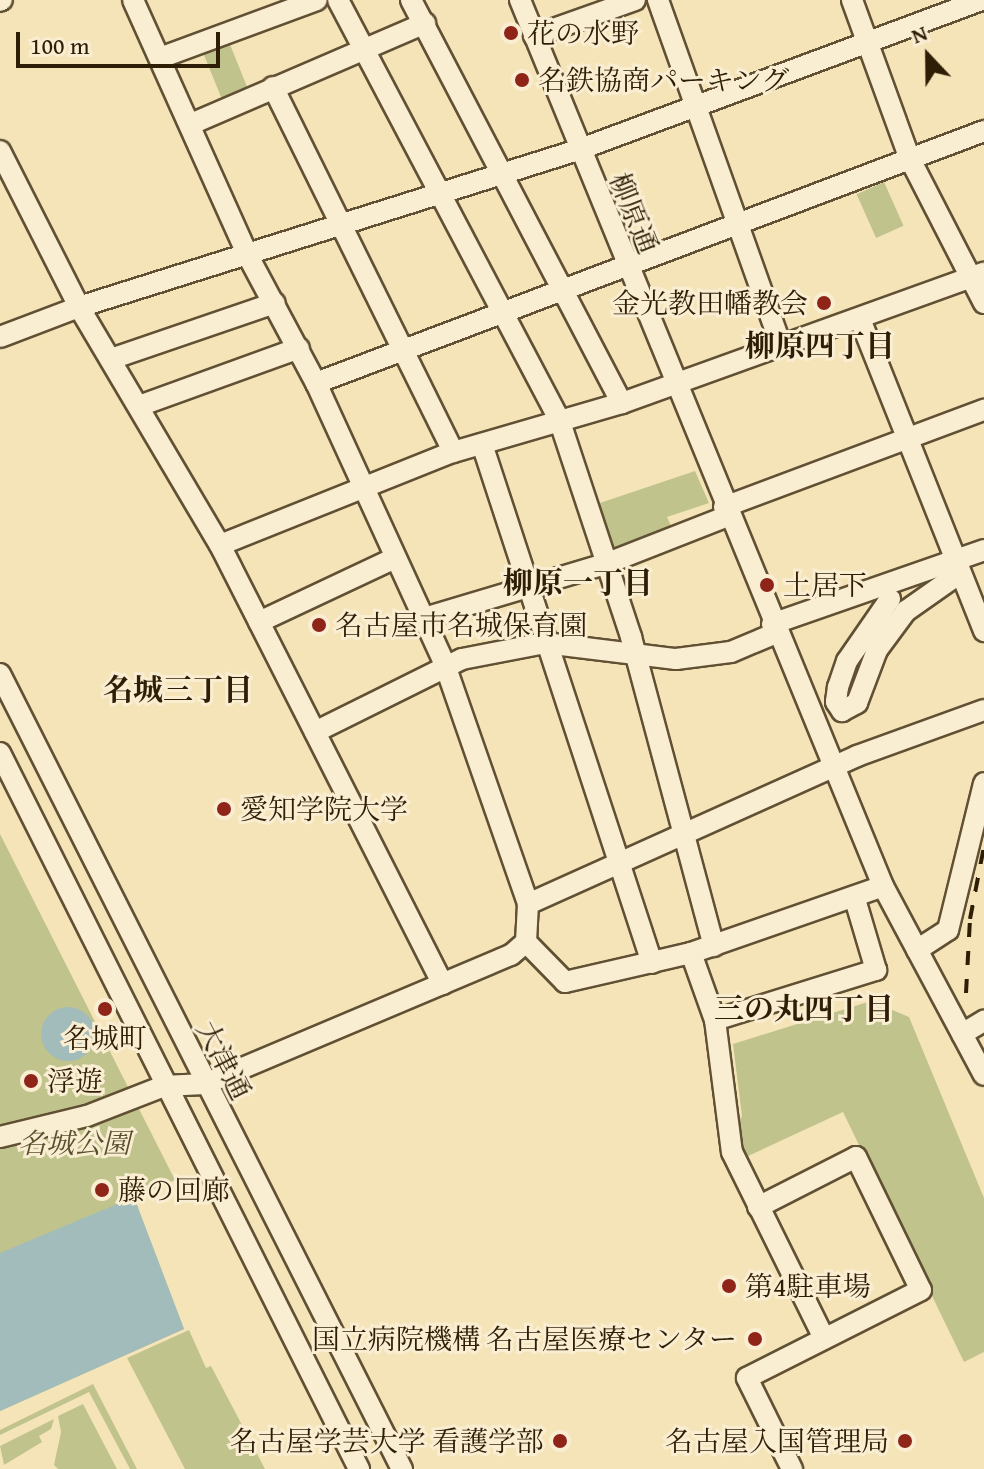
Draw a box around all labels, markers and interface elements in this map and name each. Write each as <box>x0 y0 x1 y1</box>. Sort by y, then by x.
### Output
scale bar <box>20 16 224 66</box>
place label: 花の水野 <box>527 16 639 50</box>
north arrow <box>888 16 968 96</box>
text: N <box>906 16 932 51</box>
marker: 花の水野 <box>502 24 520 42</box>
text: 100 m <box>30 28 90 63</box>
place label: 名鉄協商パーキング <box>538 63 790 97</box>
marker: 名鉄協商パーキング <box>513 71 531 89</box>
street label: 柳原通 <box>603 168 665 258</box>
place label: 金光教田幡教会 <box>612 286 808 320</box>
marker: 金光教田幡教会 <box>815 294 833 312</box>
district label: 柳原四丁目 <box>745 327 895 363</box>
district label: 柳原一丁目 <box>503 564 653 600</box>
place label: 土居下 <box>783 568 867 602</box>
marker: 土居下 <box>758 576 776 594</box>
place label: 名古屋市名城保育園 <box>335 608 587 642</box>
marker: 名古屋市名城保育園 <box>310 616 328 634</box>
district label: 名城三丁目 <box>103 671 253 707</box>
place label: 愛知学院大学 <box>240 792 408 826</box>
marker: 愛知学院大学 <box>215 800 233 818</box>
district label: 三の丸四丁目 <box>714 990 894 1026</box>
marker: 名城町 <box>96 1000 114 1018</box>
street label: 大津通 <box>190 1015 258 1105</box>
place label: 名城町 <box>63 1021 147 1055</box>
place label: 浮遊 <box>47 1064 103 1098</box>
marker: 浮遊 <box>22 1072 40 1090</box>
park label: 名城公園 <box>18 1126 130 1160</box>
place label: 藤の回廊 <box>118 1173 230 1207</box>
marker: 藤の回廊 <box>93 1181 111 1199</box>
place label: 第4駐車場 <box>745 1269 870 1303</box>
marker: 第4駐車場 <box>720 1277 738 1295</box>
place label: 国立病院機構 名古屋医療センター <box>311 1322 737 1356</box>
marker: 国立病院機構 名古屋医療センター <box>744 1328 766 1350</box>
place label: 名古屋学芸大学 看護学部 <box>230 1424 544 1458</box>
place label: 名古屋入国管理局 <box>665 1424 889 1458</box>
marker: 名古屋学芸大学 看護学部 <box>551 1432 569 1450</box>
marker: 名古屋入国管理局 <box>896 1432 914 1450</box>

